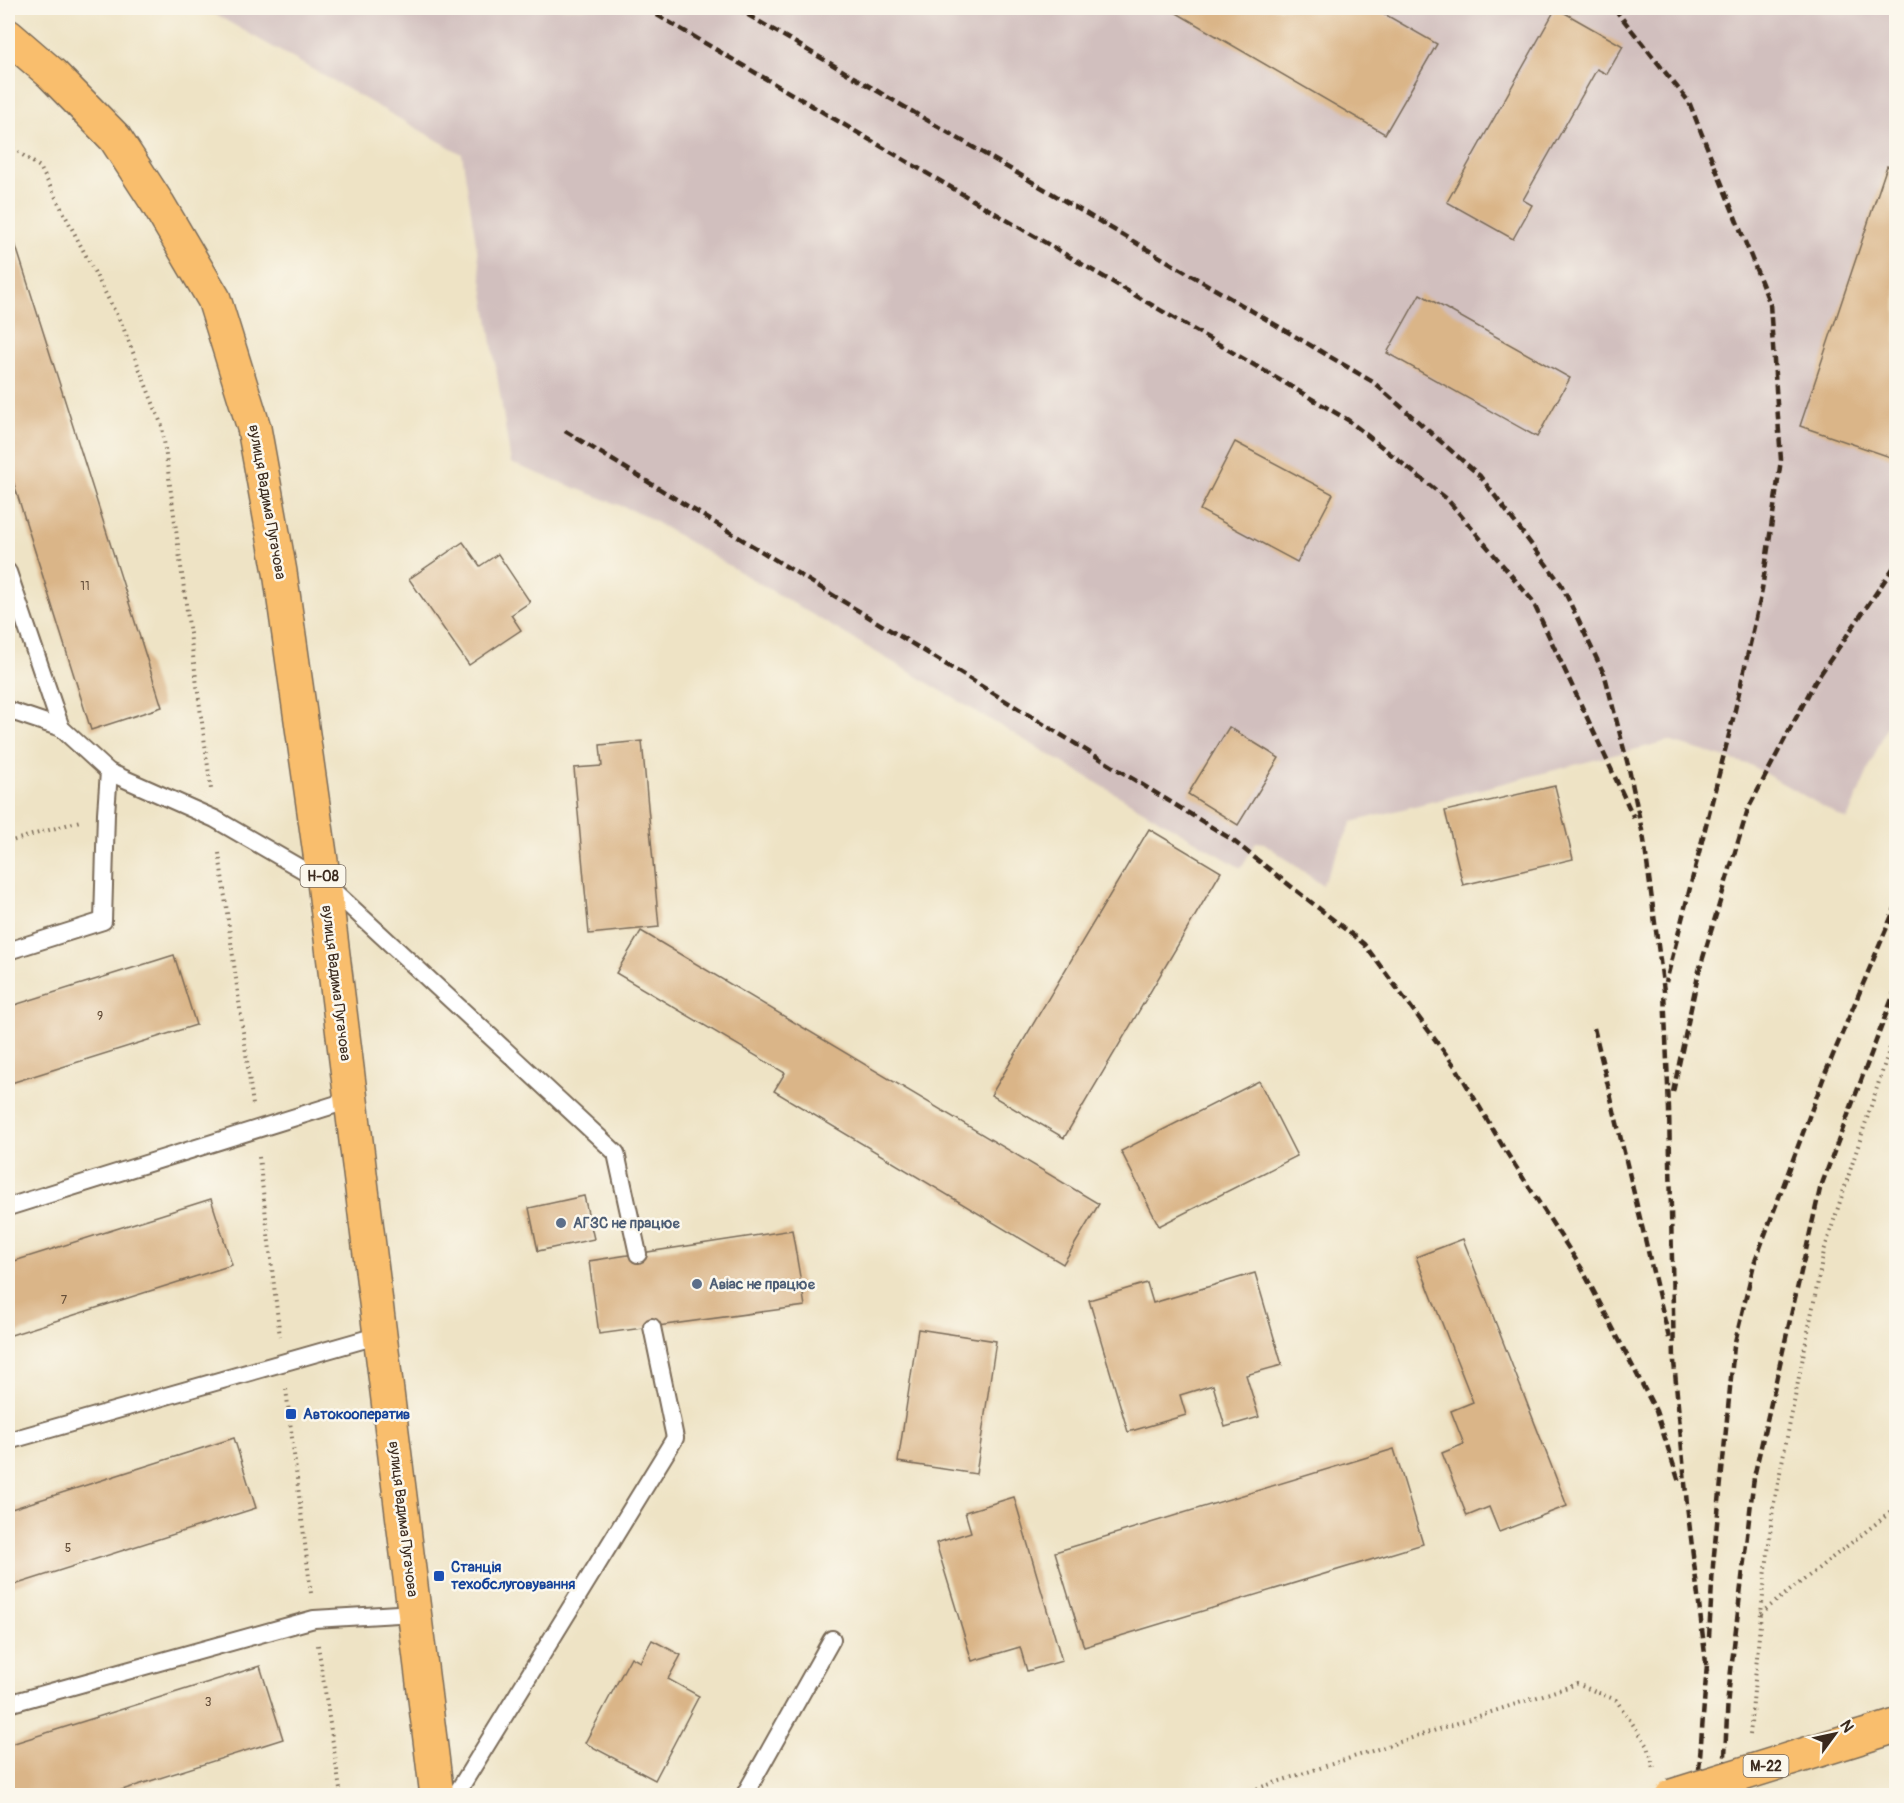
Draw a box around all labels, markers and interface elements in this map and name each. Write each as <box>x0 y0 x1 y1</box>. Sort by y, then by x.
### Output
street label: вулиця Вадима Пугачова <box>244 423 290 581</box>
house number: 11 <box>80 579 90 594</box>
road number: Н-08 <box>300 865 346 887</box>
street label: вулиця Вадима Пугачова <box>317 904 355 1062</box>
house number: 9 <box>97 1009 103 1024</box>
place label: АГЗС не працює <box>573 1214 680 1233</box>
marker: АГЗС не працює <box>554 1216 568 1230</box>
place label: Авіас не працює <box>709 1275 816 1294</box>
marker: Авіас не працює <box>690 1277 704 1291</box>
house number: 7 <box>61 1293 68 1308</box>
place label: Автокооператив <box>303 1405 410 1424</box>
marker: Автокооператив <box>284 1407 298 1421</box>
street label: вулиця Вадима Пугачова <box>384 1440 422 1598</box>
house number: 5 <box>65 1541 71 1556</box>
place label: Станція техобслуговування <box>451 1558 575 1594</box>
marker: Станція техобслуговування <box>432 1569 446 1583</box>
house number: 3 <box>205 1695 212 1710</box>
north arrow <box>1805 1704 1865 1764</box>
text: N <box>1835 1716 1858 1737</box>
road number: М-22 <box>1744 1755 1788 1777</box>

